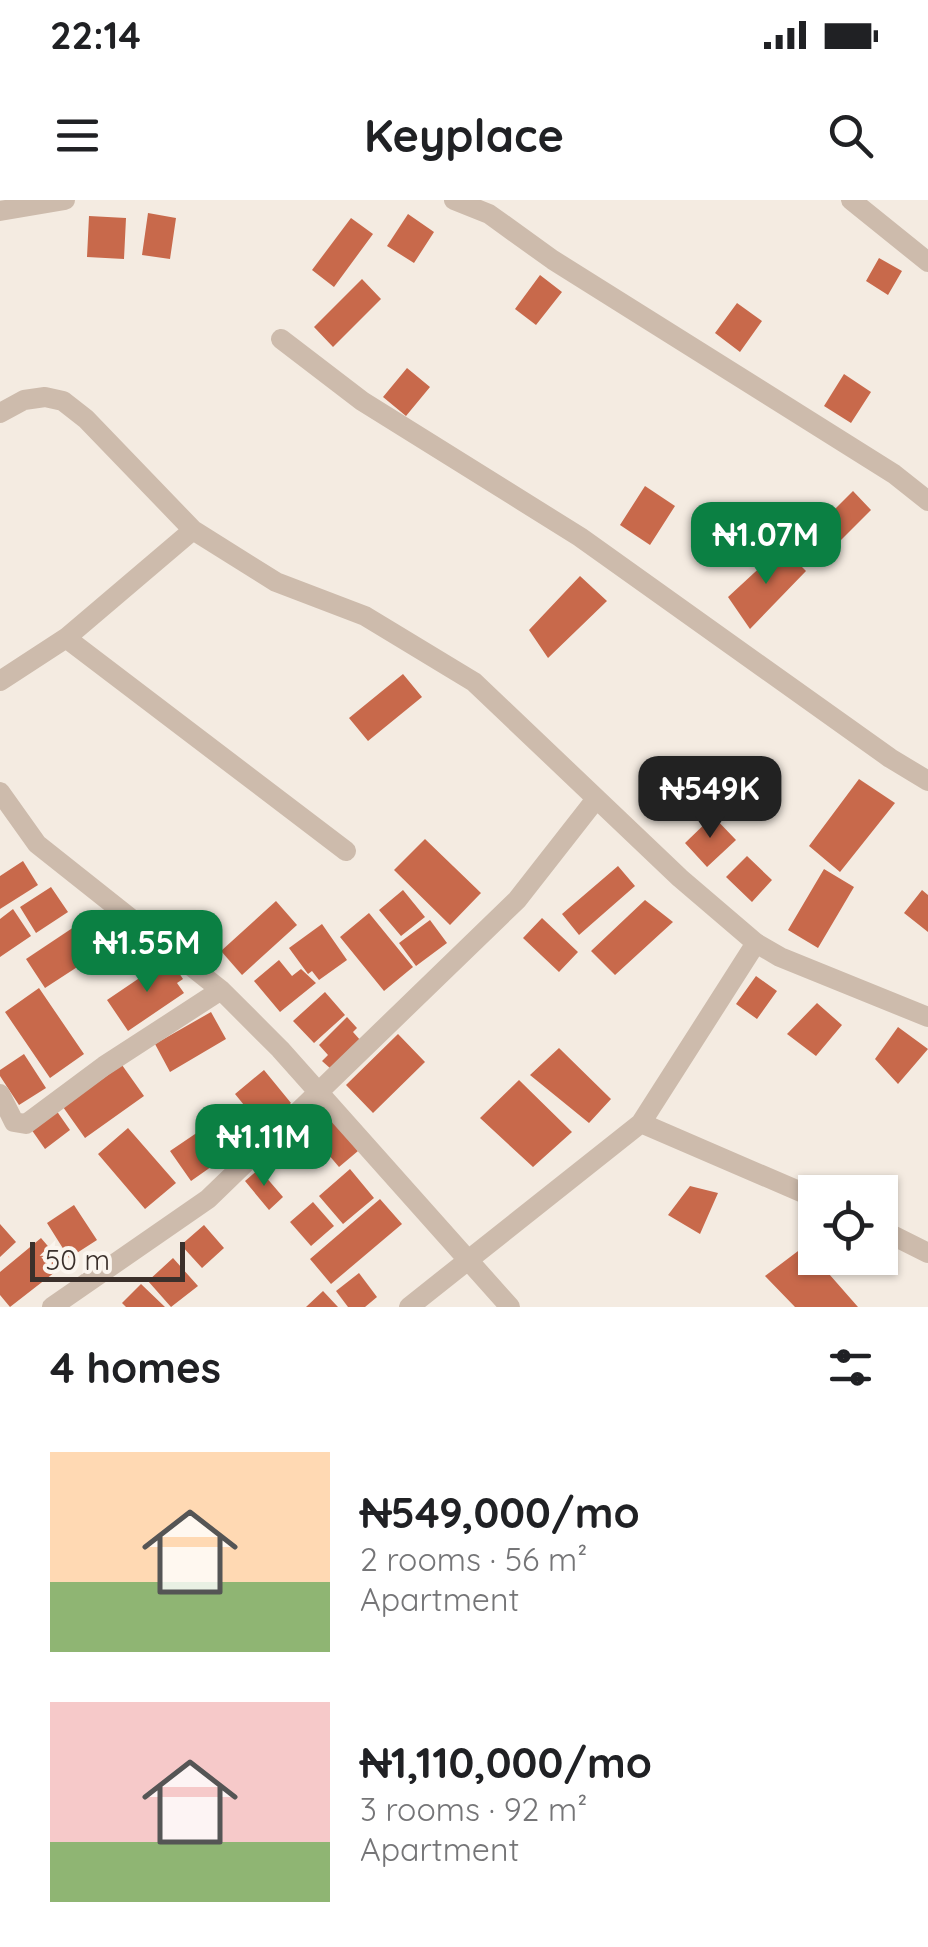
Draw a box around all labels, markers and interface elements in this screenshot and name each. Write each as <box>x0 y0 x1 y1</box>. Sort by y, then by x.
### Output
text: 22:14 <box>50 11 141 59</box>
text: Keyplace <box>364 107 564 163</box>
icon: menu <box>50 108 105 163</box>
icon: search <box>823 108 878 163</box>
pin: ₦1.07M <box>685 502 847 587</box>
text: ₦1.07M <box>713 514 819 554</box>
pin: ₦549K <box>640 756 780 841</box>
text: ₦549K <box>660 768 760 808</box>
pin: ₦1.55M <box>66 910 228 995</box>
text: ₦1.55M <box>93 922 201 962</box>
pin: ₦1.11M <box>183 1104 345 1189</box>
text: ₦1.11M <box>217 1116 311 1156</box>
map controls <box>798 1175 898 1275</box>
button: locate <box>798 1175 898 1275</box>
scale bar <box>30 1237 185 1282</box>
text: 50 m <box>45 1242 110 1277</box>
icon: filters <box>823 1340 878 1395</box>
text: 4 homes <box>50 1341 221 1394</box>
text: ₦549,000/mo <box>360 1486 640 1539</box>
icon: home <box>130 1492 250 1612</box>
text: 2 rooms · 56 m² <box>360 1539 587 1579</box>
text: Apartment <box>360 1579 519 1619</box>
text: ₦1,110,000/mo <box>360 1736 652 1789</box>
icon: home <box>130 1742 250 1862</box>
text: 3 rooms · 92 m² <box>360 1789 587 1829</box>
text: Apartment <box>360 1829 519 1869</box>

